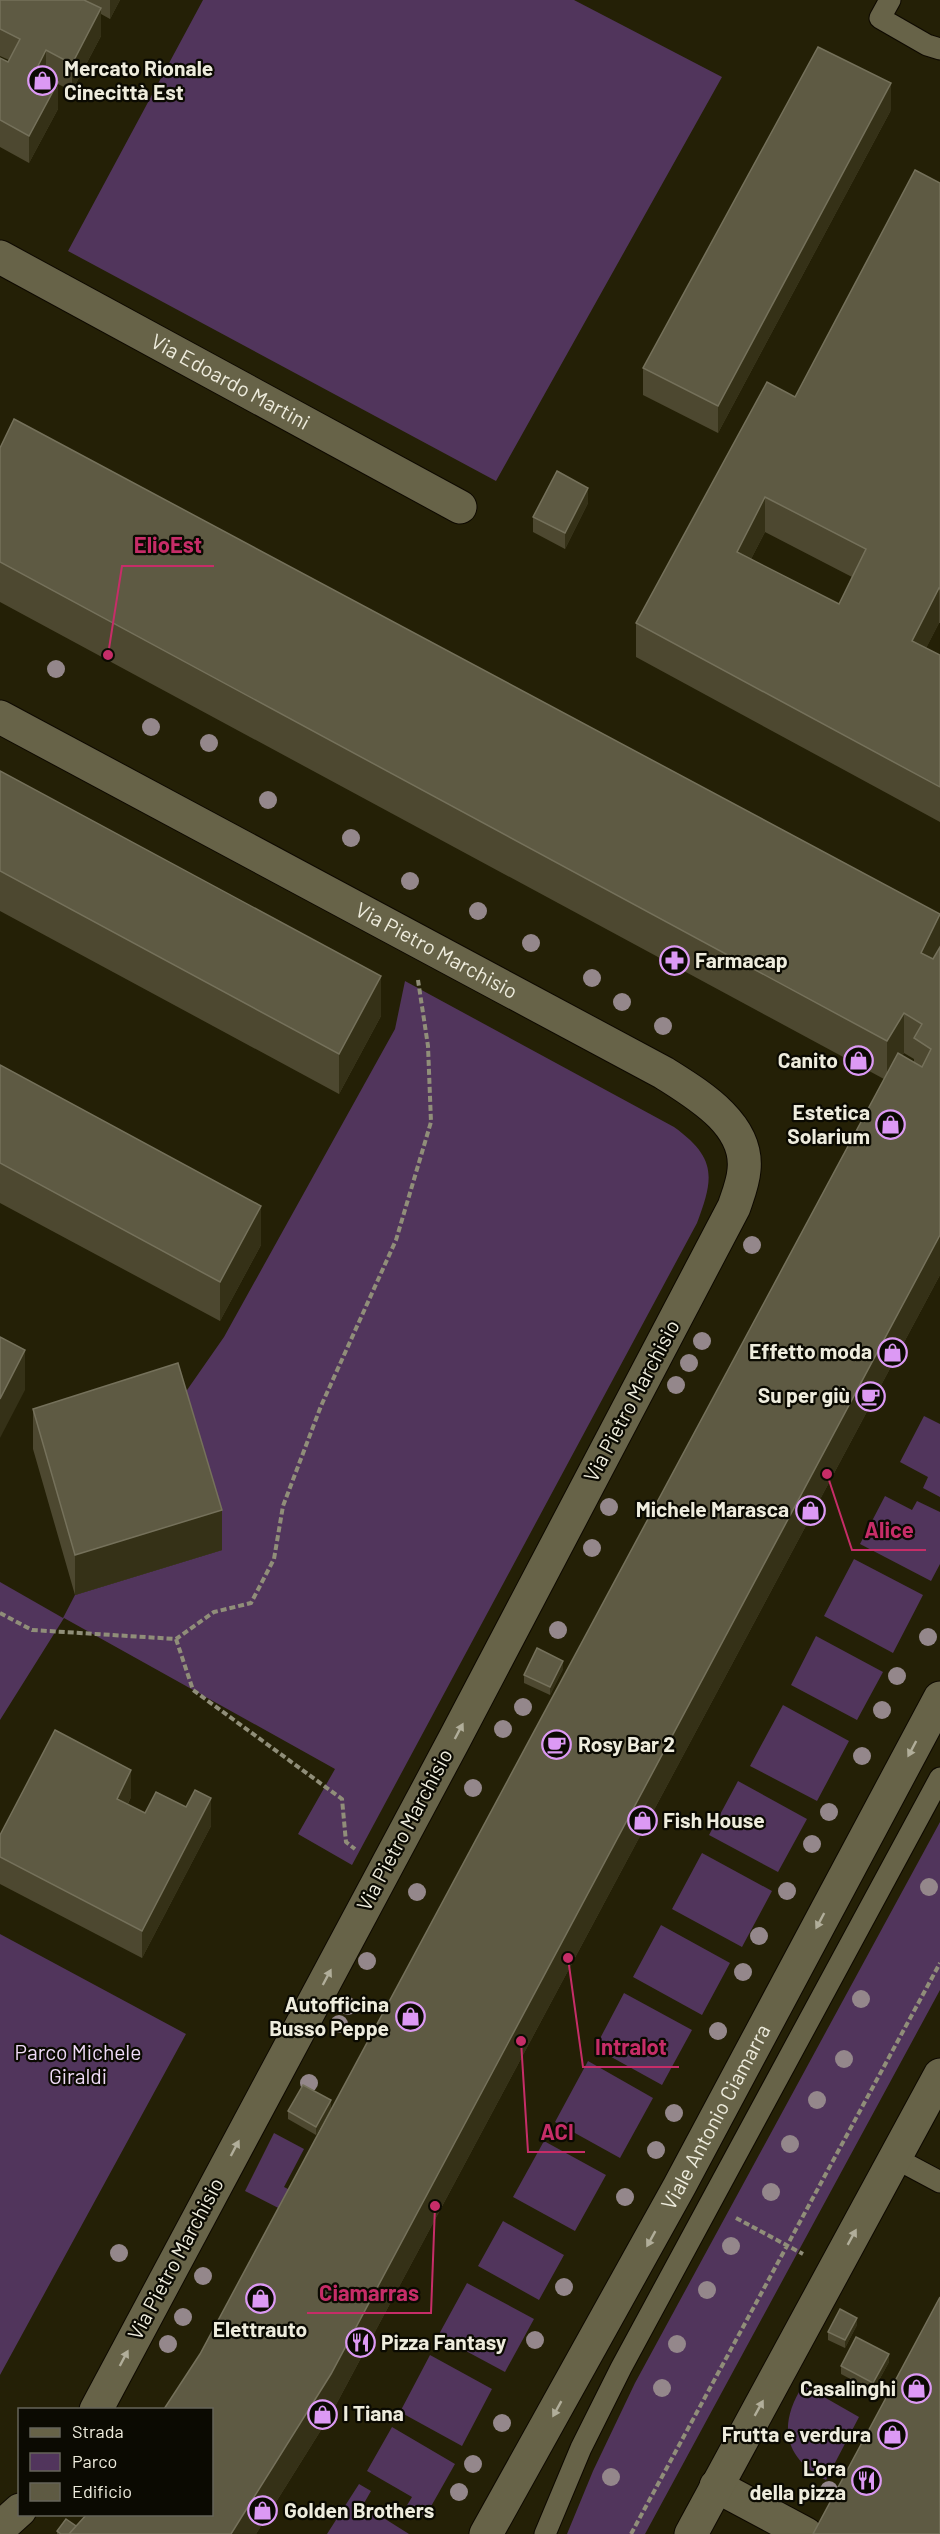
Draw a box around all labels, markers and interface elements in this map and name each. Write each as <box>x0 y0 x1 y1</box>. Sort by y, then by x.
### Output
place label: Mercato Rionale Cinecittà Est <box>64 55 213 104</box>
shop icon: Mercato Rionale Cinecittà Est <box>27 65 59 97</box>
street label: Via Edoardo Martini <box>147 328 315 434</box>
callout: ElioEst <box>122 526 214 566</box>
text: ElioEst <box>134 531 202 557</box>
street label: Via Pietro Marchisio <box>352 896 522 1003</box>
pharmacy icon: Farmacap <box>658 945 690 977</box>
place label: Farmacap <box>695 947 788 972</box>
shop icon: Canito <box>843 1045 875 1077</box>
place label: Canito <box>778 1047 838 1072</box>
place label: Estetica Solarium <box>787 1099 870 1148</box>
shop icon: Estetica Solarium <box>875 1109 907 1141</box>
street label: Via Pietro Marchisio <box>577 1315 684 1486</box>
shop icon: Effetto moda <box>877 1336 909 1368</box>
place label: Effetto moda <box>749 1338 872 1363</box>
cafe icon: Su per giù <box>855 1380 887 1412</box>
place label: Su per giù <box>758 1382 850 1407</box>
shop icon: Michele Marasca <box>794 1494 826 1526</box>
place label: Michele Marasca <box>636 1496 789 1521</box>
callout: Alice <box>852 1510 926 1550</box>
text: Alice <box>864 1516 914 1542</box>
one-way arrow <box>454 1722 464 1739</box>
cafe icon: Rosy Bar 2 <box>541 1729 573 1761</box>
place label: Rosy Bar 2 <box>578 1731 675 1756</box>
one-way arrow <box>907 1741 917 1758</box>
street label: Via Pietro Marchisio <box>350 1744 457 1915</box>
shop icon: Fish House <box>626 1805 658 1837</box>
place label: Fish House <box>663 1807 765 1832</box>
one-way arrow <box>815 1913 825 1930</box>
one-way arrow <box>322 1968 332 1985</box>
place label: Autofficina Busso Peppe <box>269 1991 389 2040</box>
shop icon: Autofficina Busso Peppe <box>394 2001 426 2033</box>
street label: Viale Antonio Ciamarra <box>655 2020 775 2214</box>
callout: Intralot <box>583 2027 679 2067</box>
text: Intralot <box>595 2033 667 2059</box>
park label: Parco Michele Giraldi <box>15 2039 141 2088</box>
callout: ACI <box>528 2112 585 2152</box>
text: ACI <box>540 2118 574 2144</box>
one-way arrow <box>230 2140 239 2157</box>
street label: Via Pietro Marchisio <box>121 2173 228 2344</box>
one-way arrow <box>847 2229 857 2246</box>
one-way arrow <box>646 2231 656 2248</box>
callout: Ciamarras <box>307 2273 431 2313</box>
text: Ciamarras <box>319 2279 419 2305</box>
shop icon: Elettrauto <box>244 2283 276 2315</box>
place label: Elettrauto <box>213 2316 307 2341</box>
restaurant icon: Pizza Fantasy <box>344 2327 376 2359</box>
place label: Pizza Fantasy <box>381 2329 507 2354</box>
one-way arrow <box>119 2349 129 2366</box>
shop icon: Casalinghi <box>901 2373 933 2405</box>
place label: Casalinghi <box>800 2375 896 2400</box>
shop icon: I Tiana <box>306 2398 338 2430</box>
place label: I Tiana <box>343 2400 404 2425</box>
one-way arrow <box>754 2400 764 2417</box>
one-way arrow <box>552 2401 562 2418</box>
legend <box>18 2408 213 2516</box>
shop icon: Frutta e verdura <box>876 2419 908 2451</box>
text: Strada <box>72 2420 124 2442</box>
place label: Frutta e verdura <box>722 2421 871 2446</box>
text: Parco <box>72 2450 117 2472</box>
place label: L'ora della pizza <box>749 2455 846 2504</box>
restaurant icon: L'ora della pizza <box>851 2465 883 2497</box>
text: Edificio <box>72 2480 132 2502</box>
shop icon: Golden Brothers <box>247 2495 279 2527</box>
place label: Golden Brothers <box>284 2497 434 2522</box>

